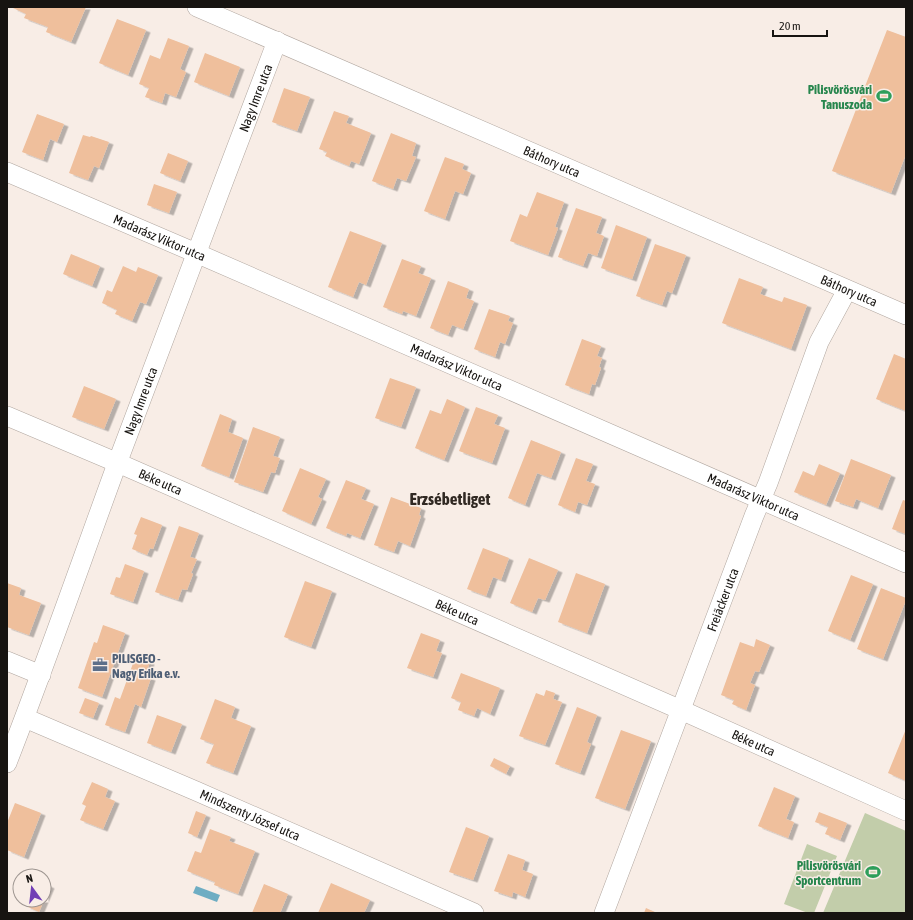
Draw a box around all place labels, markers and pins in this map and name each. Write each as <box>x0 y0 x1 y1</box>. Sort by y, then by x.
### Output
place label: Pilisvörösvári Tanuszoda <box>808 82 872 112</box>
sports icon: Pilisvörösvári Tanuszoda <box>875 87 893 105</box>
place label: PILISGEO - Nagy Erika e.v. <box>112 651 181 681</box>
office icon: PILISGEO - Nagy Erika e.v. <box>91 656 109 674</box>
place label: Pilisvörösvári Sportcentrum <box>796 858 861 888</box>
sports icon: Pilisvörösvári Sportcentrum <box>864 863 882 881</box>

